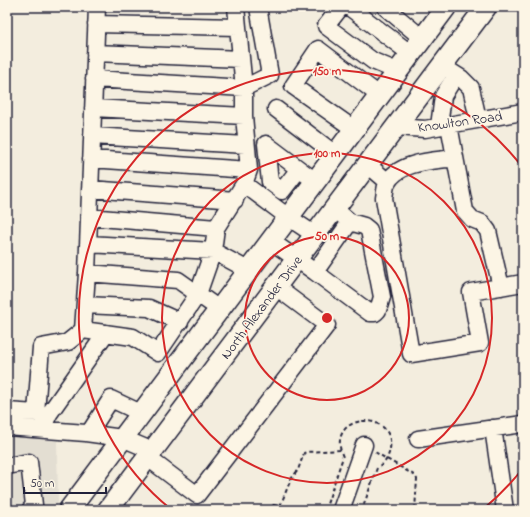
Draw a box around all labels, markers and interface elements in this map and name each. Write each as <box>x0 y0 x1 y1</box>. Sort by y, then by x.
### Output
text: 150 m <box>313 63 342 81</box>
street label: Knowlton Road <box>417 106 504 139</box>
text: 100 m <box>314 145 341 163</box>
text: 50 m <box>315 228 340 246</box>
street label: North Alexander Drive <box>216 251 309 364</box>
centre of rings <box>320 311 334 325</box>
scale bar <box>24 469 106 495</box>
text: 50 m <box>30 475 54 493</box>

